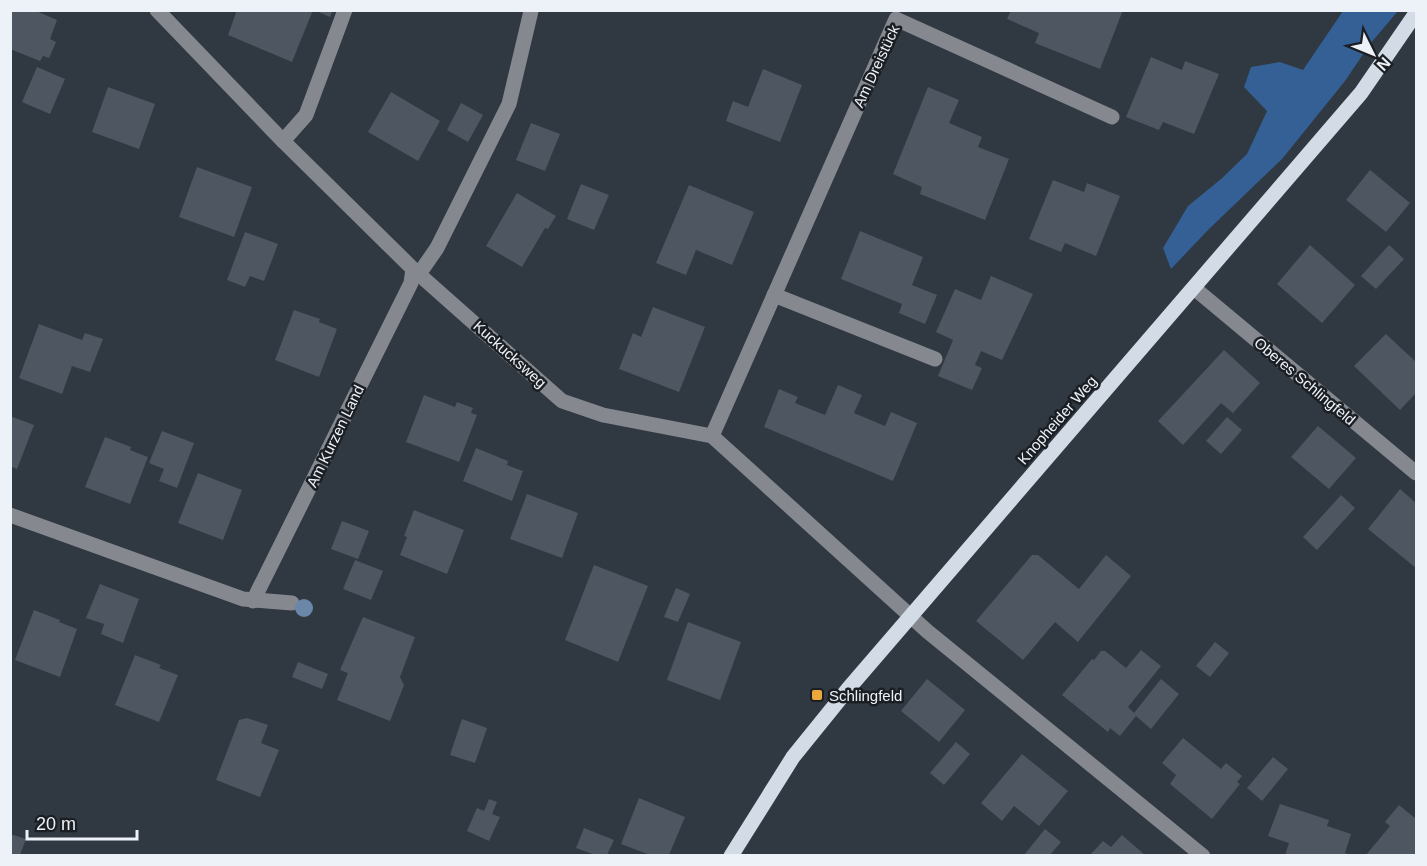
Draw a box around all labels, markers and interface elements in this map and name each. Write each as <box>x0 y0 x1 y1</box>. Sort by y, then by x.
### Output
street label: Am Dreistück <box>849 22 903 110</box>
north arrow <box>1343 24 1403 84</box>
text: N <box>1373 54 1394 74</box>
street label: Kuckucksweg <box>470 317 550 391</box>
street label: Oberes Schlingfeld <box>1251 334 1359 428</box>
street label: Knopheider Weg <box>1014 372 1100 468</box>
street label: Am Kurzen Land <box>303 382 367 490</box>
place label: Schlingfeld <box>829 687 902 704</box>
marker: Schlingfeld <box>810 688 824 702</box>
scale bar <box>27 803 136 841</box>
text: 20 m <box>36 814 76 834</box>

